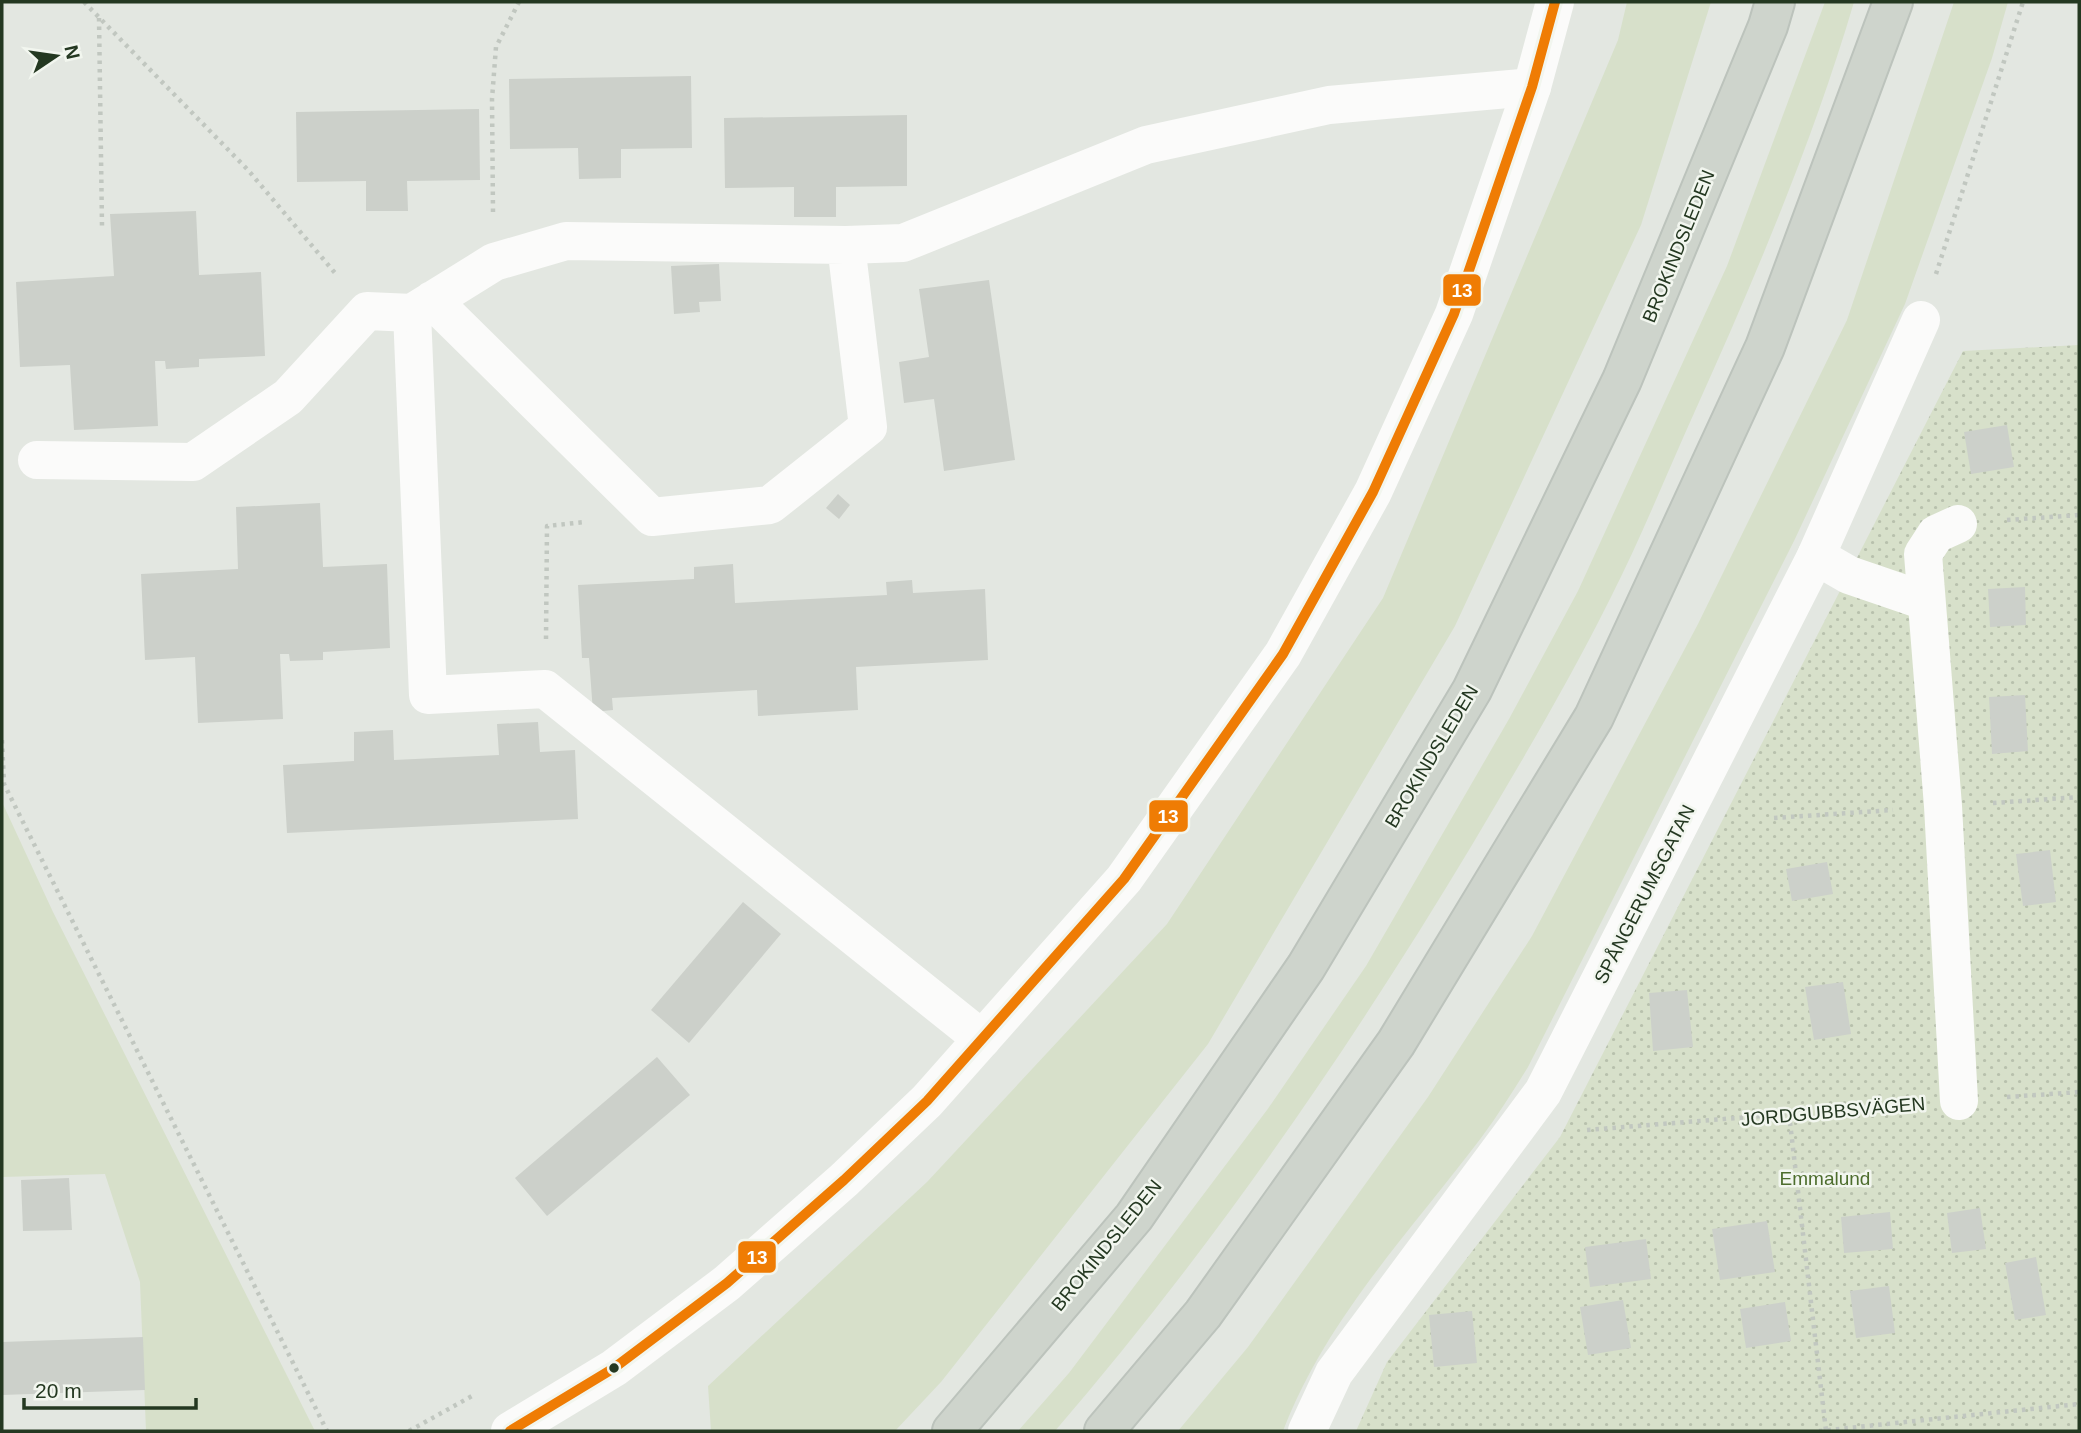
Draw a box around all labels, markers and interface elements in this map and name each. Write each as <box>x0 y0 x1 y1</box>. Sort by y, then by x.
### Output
north arrow <box>21 21 91 91</box>
text: N <box>60 43 84 61</box>
street label: BROKINDSLEDEN <box>1638 167 1719 326</box>
line badge: 13 <box>1442 273 1482 307</box>
text: 13 <box>1451 280 1473 301</box>
street label: BROKINDSLEDEN <box>1381 681 1482 831</box>
line badge: 13 <box>1148 799 1189 833</box>
street label: SPÅNGERUMSGATAN <box>1590 801 1699 987</box>
text: 13 <box>1157 806 1179 827</box>
street label: JORDGUBBSVÄGEN <box>1740 1093 1926 1130</box>
park label: Emmalund <box>1780 1168 1870 1189</box>
street label: BROKINDSLEDEN <box>1047 1176 1166 1315</box>
line badge: 13 <box>737 1240 777 1274</box>
text: 13 <box>746 1247 768 1268</box>
unlabelled marker <box>607 1361 621 1375</box>
scale bar <box>24 1366 196 1410</box>
text: 20 m <box>35 1379 82 1402</box>

